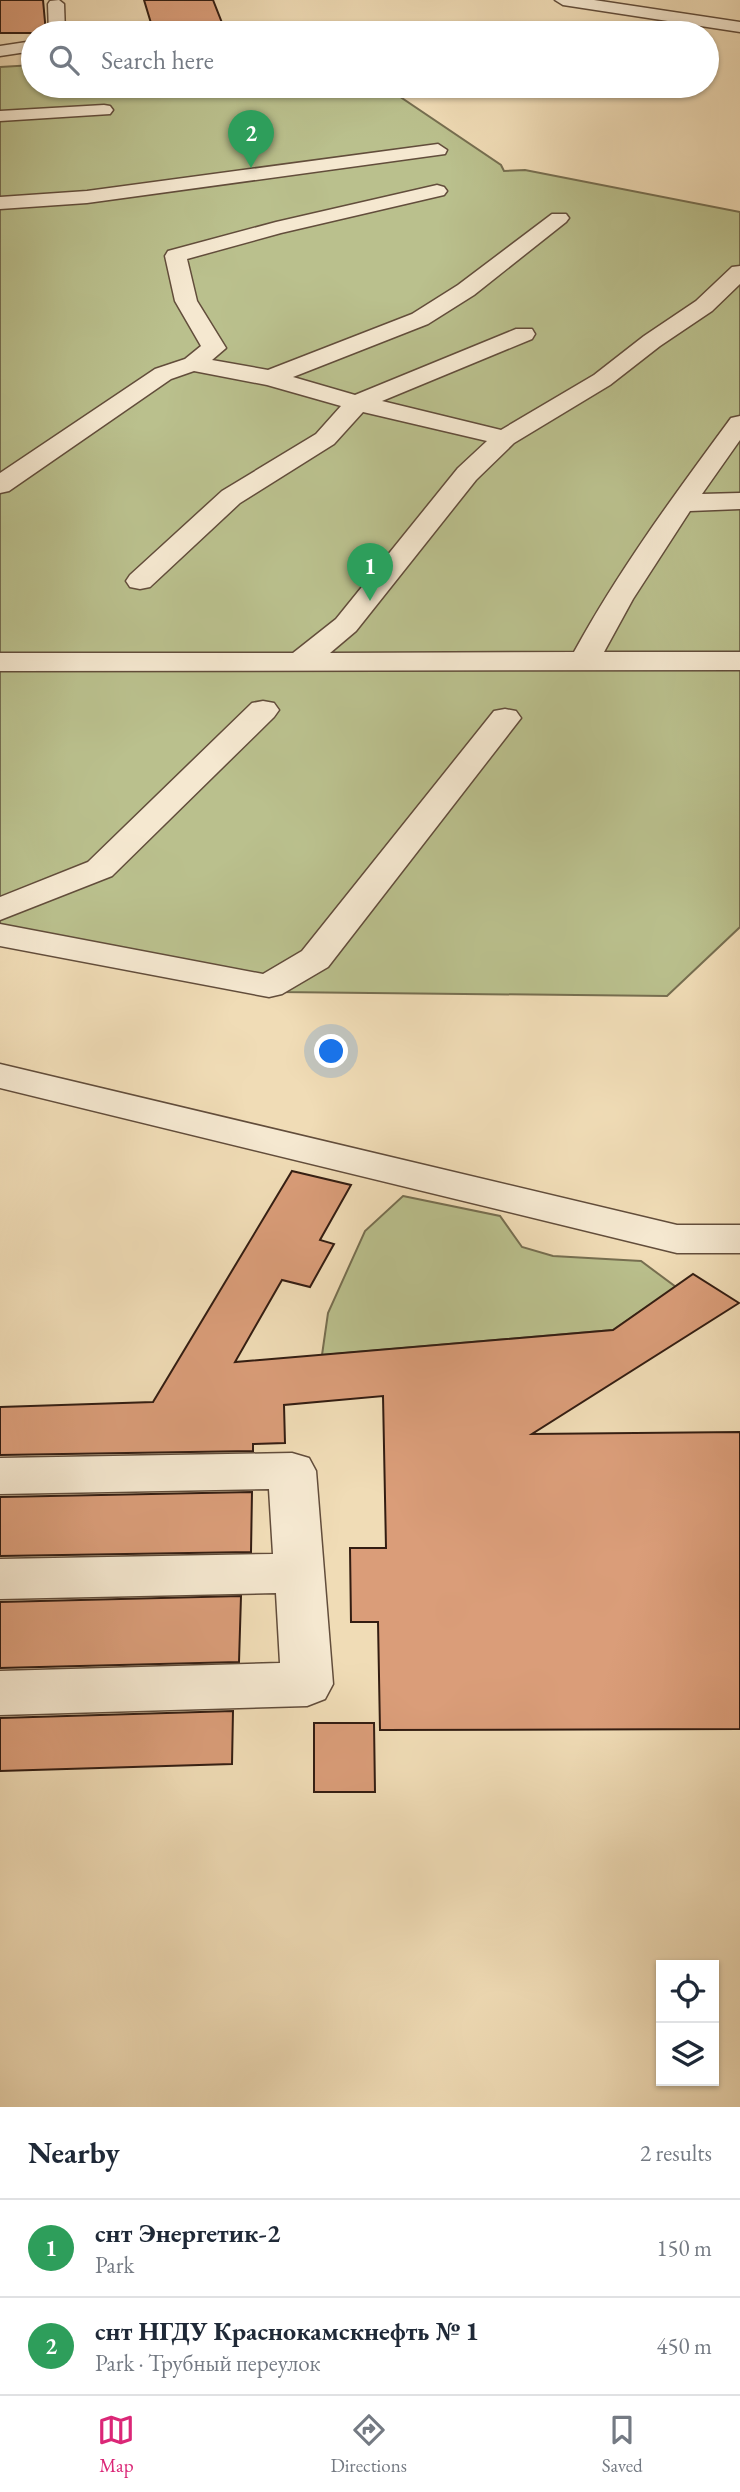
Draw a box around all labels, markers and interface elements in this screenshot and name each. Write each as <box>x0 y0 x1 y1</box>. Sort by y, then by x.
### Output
search box <box>21 21 719 98</box>
icon: search <box>45 41 83 79</box>
text: Search here <box>101 43 214 77</box>
pin: 2 <box>228 110 274 168</box>
pin: 1 <box>347 543 393 601</box>
your location <box>314 1034 348 1068</box>
map controls <box>656 1960 719 2086</box>
button: locate <box>656 1960 719 2023</box>
button: layers <box>656 2023 719 2086</box>
text: Nearby <box>28 2133 120 2172</box>
text: 2 results <box>640 2138 712 2168</box>
text: снт Энергетик-2 <box>95 2216 280 2250</box>
text: 1 <box>45 2233 57 2263</box>
text: 150 m <box>656 2233 712 2263</box>
text: Park <box>95 2250 134 2280</box>
text: снт НГДУ Краснокамскнефть № 1 <box>95 2314 479 2348</box>
text: 2 <box>45 2331 57 2361</box>
text: 450 m <box>656 2331 712 2361</box>
text: Park · Трубный переулок <box>95 2348 321 2378</box>
tab: Map <box>97 2411 135 2478</box>
tab: Directions <box>330 2411 407 2478</box>
tab: Saved <box>602 2411 643 2478</box>

